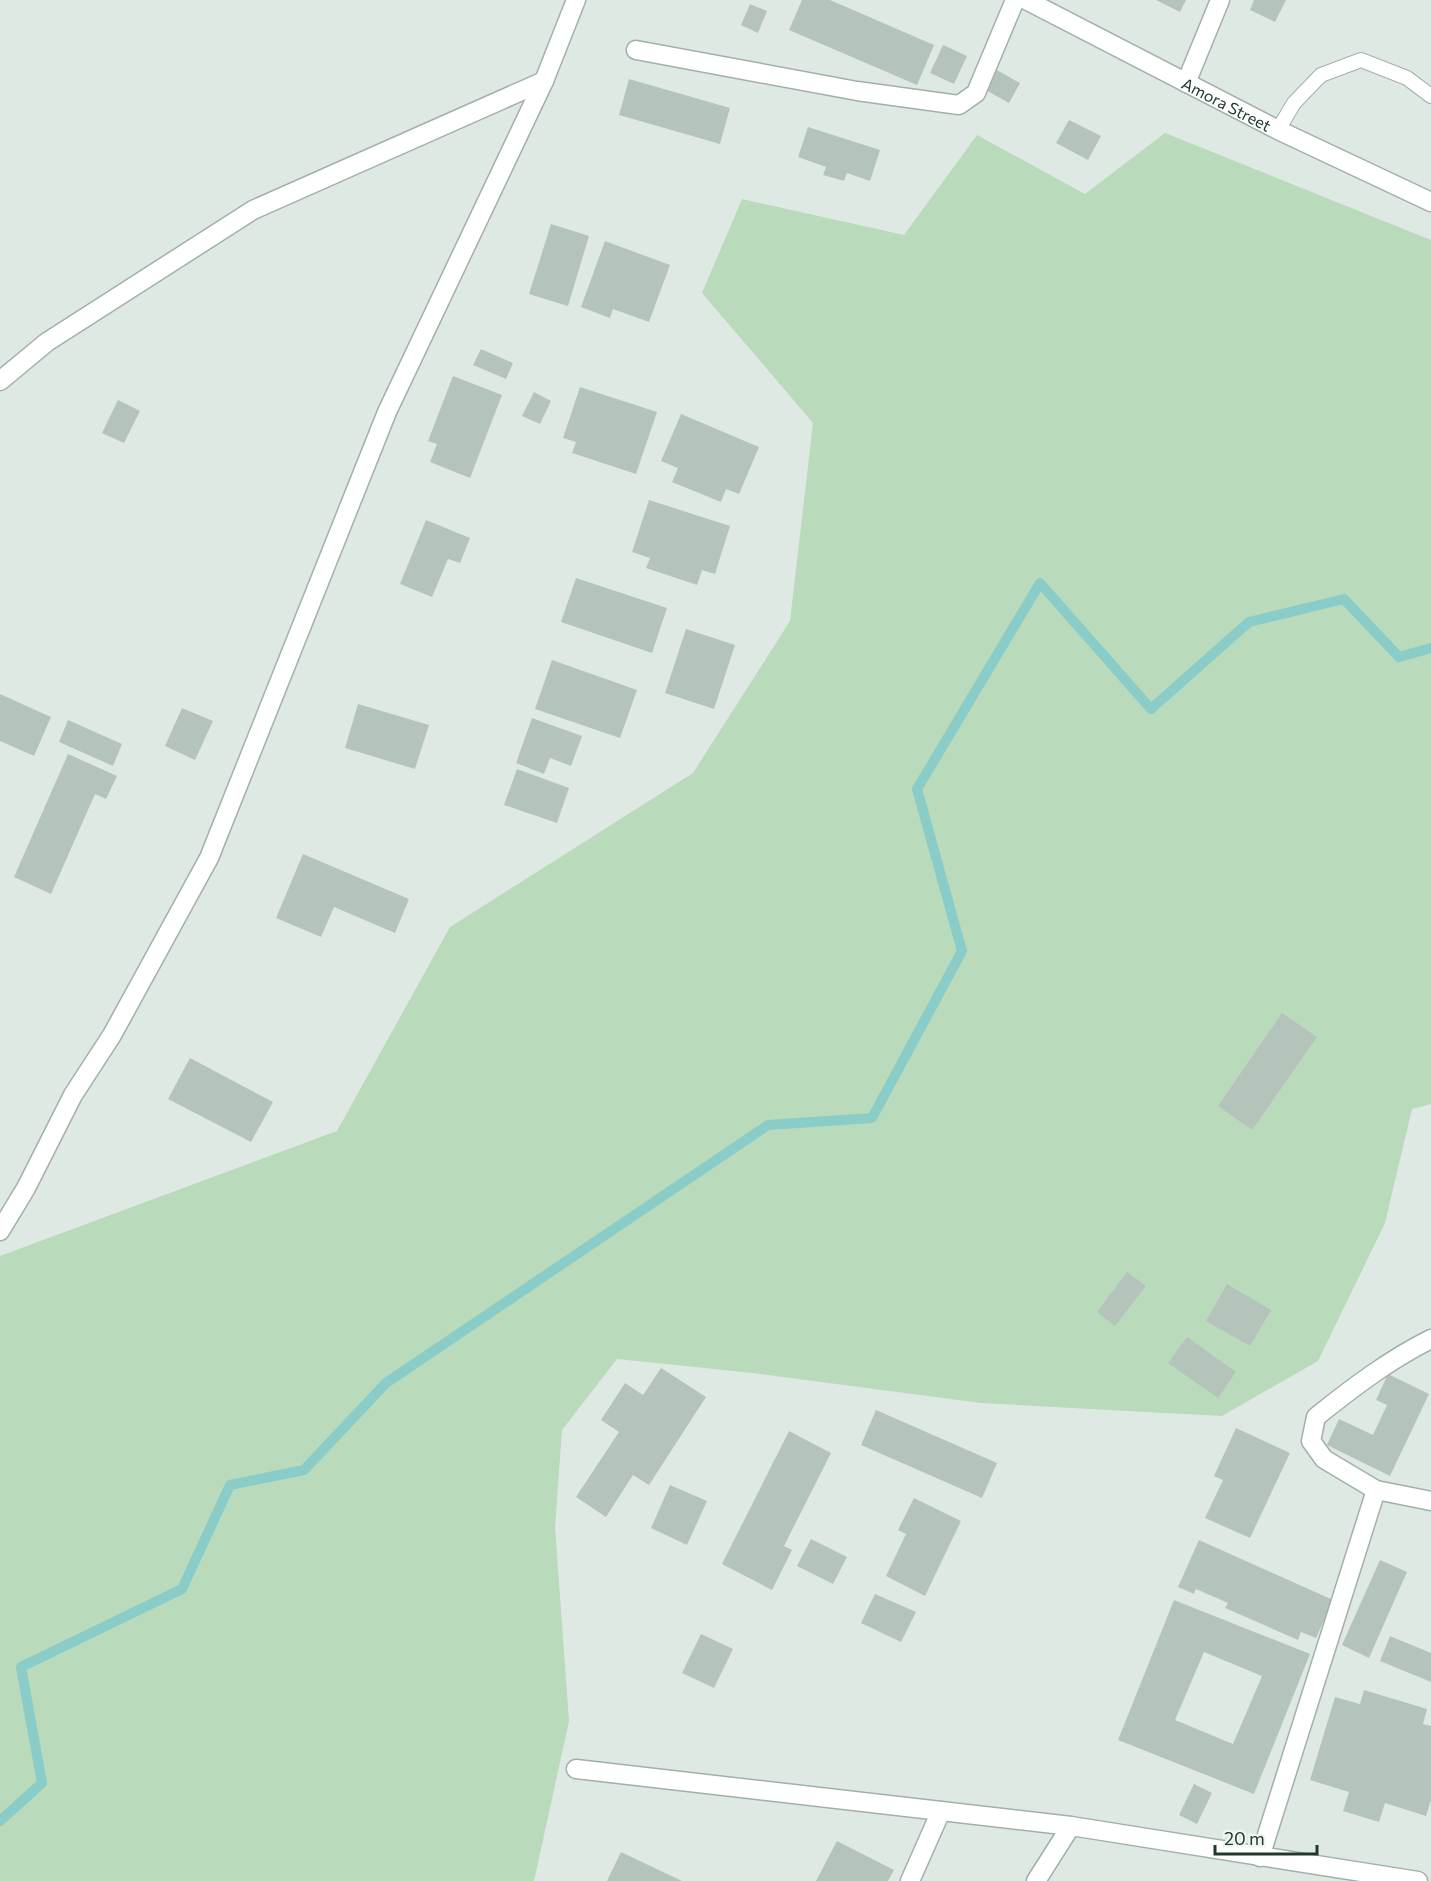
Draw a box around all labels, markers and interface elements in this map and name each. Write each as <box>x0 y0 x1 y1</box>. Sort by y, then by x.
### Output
street label: Amora Street <box>1179 73 1275 135</box>
scale bar <box>1215 1818 1317 1856</box>
text: 20 m <box>1224 1827 1265 1849</box>

